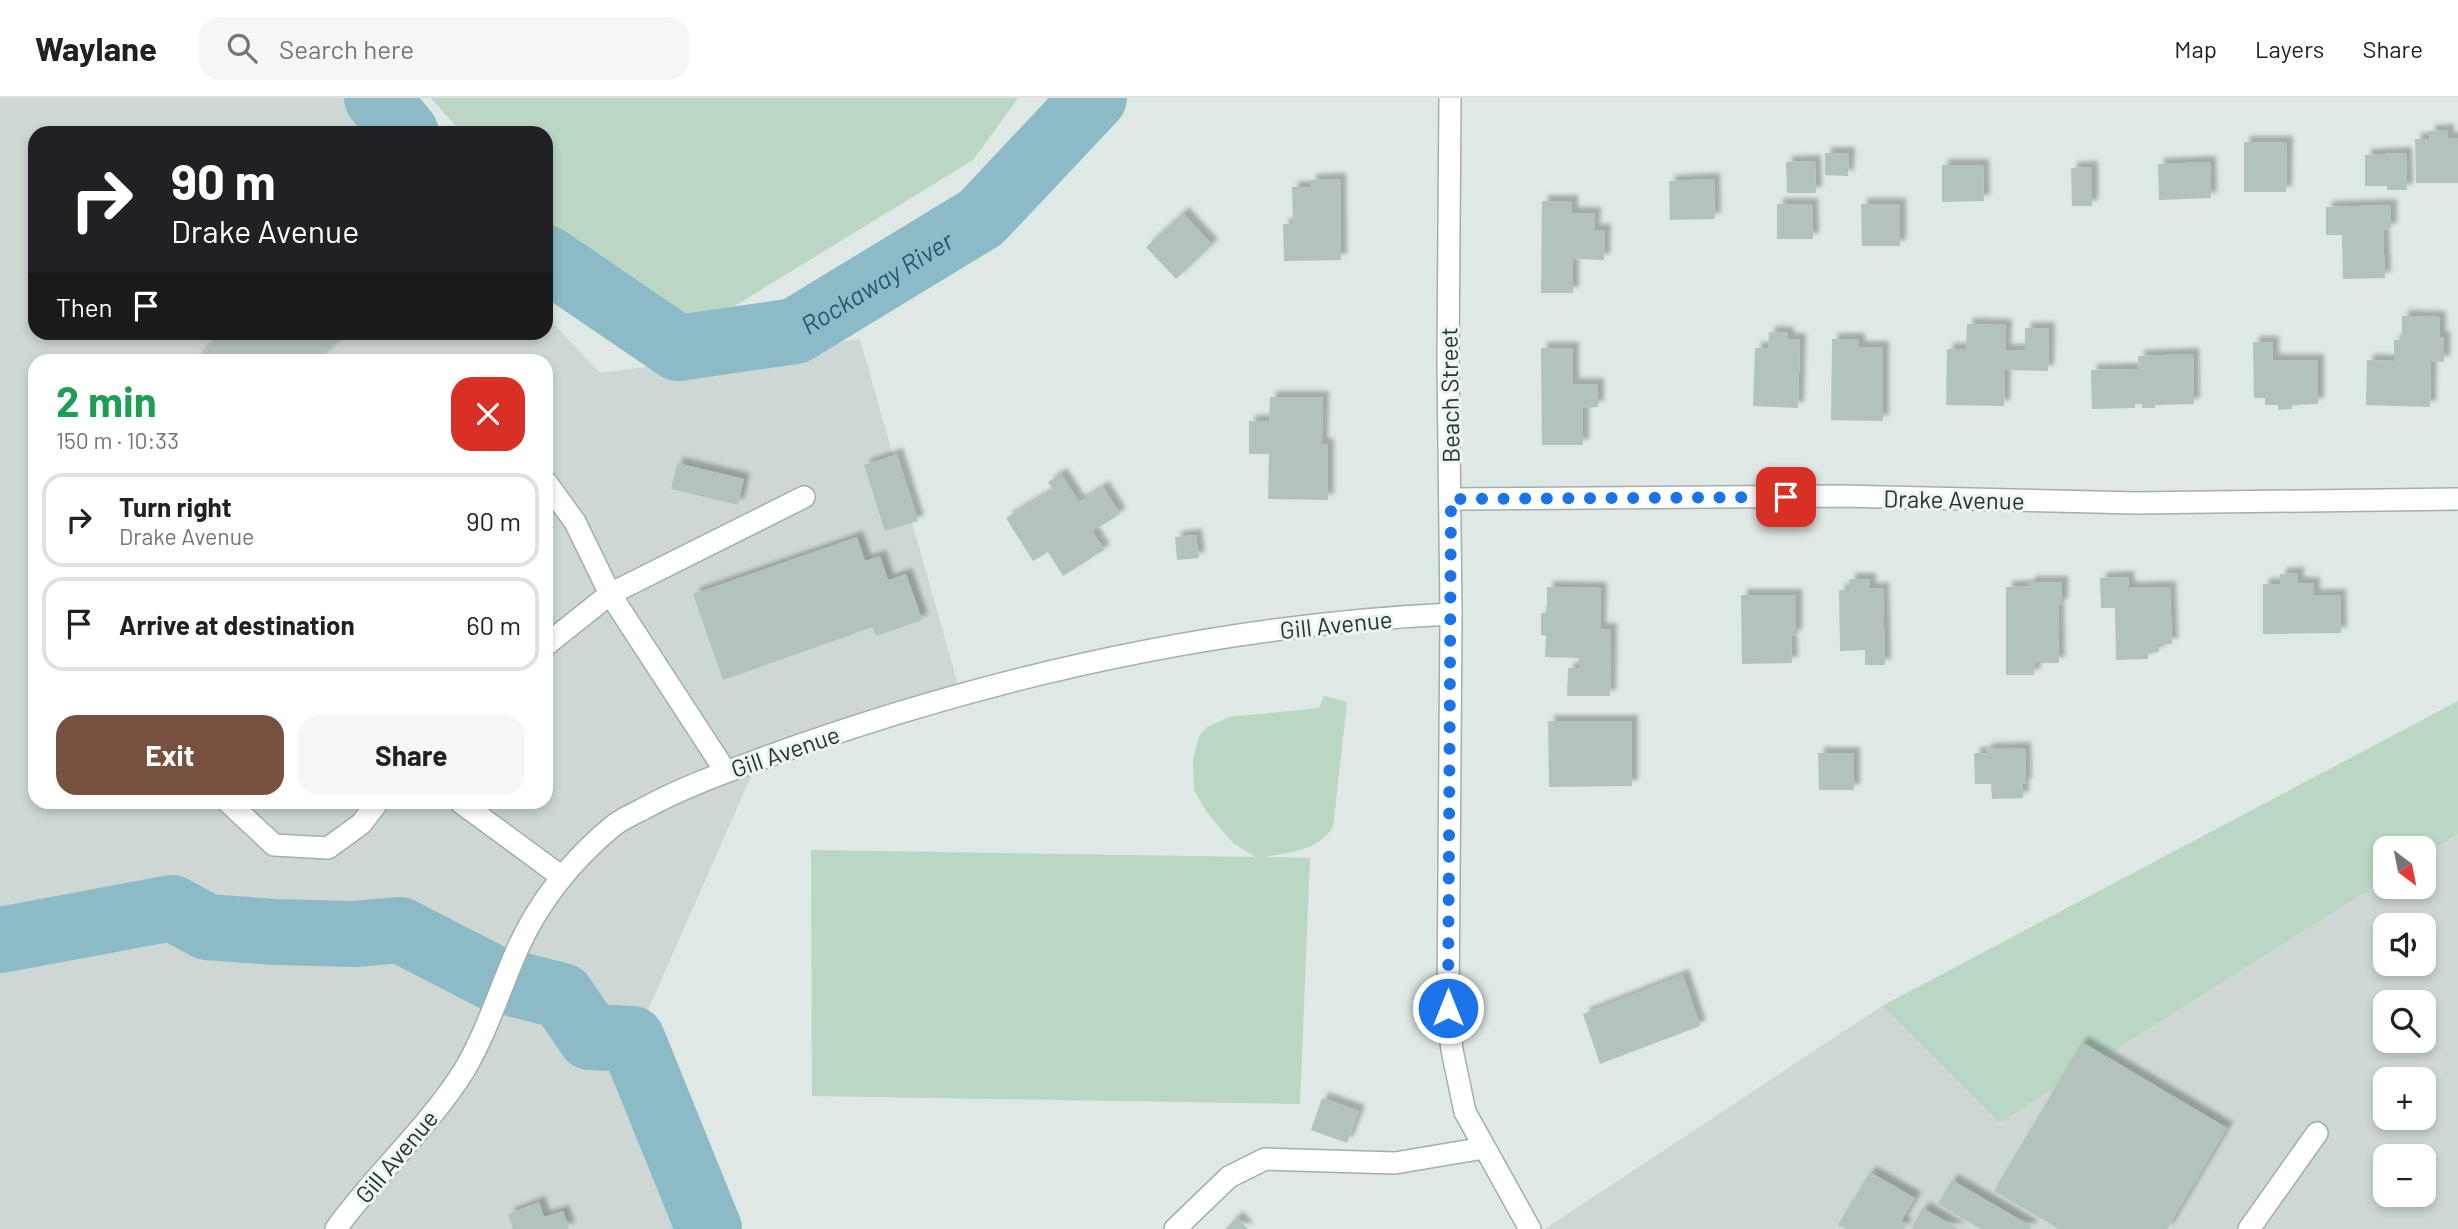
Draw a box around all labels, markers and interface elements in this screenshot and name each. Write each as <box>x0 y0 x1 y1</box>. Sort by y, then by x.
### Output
search box <box>199 17 689 80</box>
text: Waylane <box>35 28 157 68</box>
icon: search <box>223 29 261 67</box>
text: Search here <box>279 33 414 64</box>
text: Map <box>2174 34 2217 63</box>
text: Layers <box>2255 34 2324 63</box>
text: Share <box>2362 34 2423 63</box>
text: 90 m <box>171 151 276 210</box>
icon: right <box>56 154 147 245</box>
text: Drake Avenue <box>171 211 359 249</box>
water label: Rockaway River <box>794 223 959 340</box>
icon: arrive <box>127 287 165 325</box>
text: Then <box>56 291 113 322</box>
street label: Beach Street <box>1433 327 1465 463</box>
text: 2 min <box>56 375 157 425</box>
button: close <box>451 377 525 451</box>
text: 150 m · 10:33 <box>56 426 179 454</box>
pin <box>1756 467 1816 527</box>
icon: arrive <box>1767 478 1805 516</box>
street label: Drake Avenue <box>1883 483 2025 515</box>
text: Turn right <box>119 491 232 522</box>
icon: right <box>60 501 98 539</box>
text: 90 m <box>466 505 521 536</box>
text: Drake Avenue <box>119 522 254 550</box>
street label: Gill Avenue <box>1278 604 1394 644</box>
icon: arrive <box>60 605 98 643</box>
text: Arrive at destination <box>119 609 355 640</box>
text: 60 m <box>466 609 521 640</box>
button: Exit <box>56 715 284 795</box>
button: Share <box>298 715 525 795</box>
street label: Gill Avenue <box>727 719 843 783</box>
north arrow <box>2373 836 2436 900</box>
map controls <box>2373 836 2436 1207</box>
button: sound <box>2373 913 2436 976</box>
position arrow <box>1411 971 1485 1045</box>
button: search <box>2373 990 2436 1053</box>
button: + <box>2373 1067 2436 1130</box>
street label: Gill Avenue <box>349 1103 443 1209</box>
button: − <box>2373 1144 2436 1207</box>

